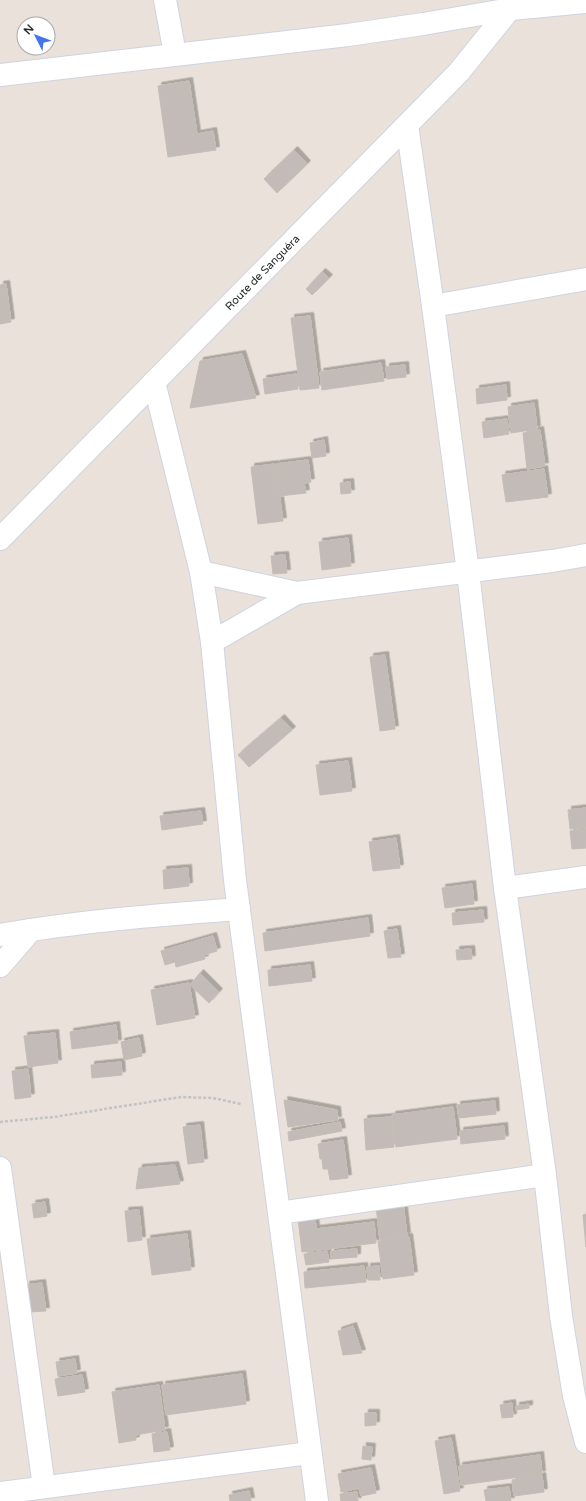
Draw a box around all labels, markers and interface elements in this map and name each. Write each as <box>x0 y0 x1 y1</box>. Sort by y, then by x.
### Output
north arrow <box>16 16 56 56</box>
text: N <box>21 22 37 37</box>
street label: Route de Sanguéra <box>222 232 302 313</box>

